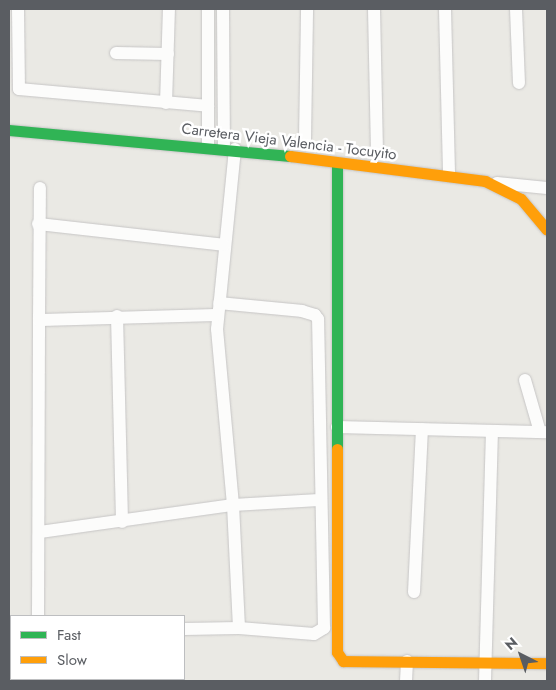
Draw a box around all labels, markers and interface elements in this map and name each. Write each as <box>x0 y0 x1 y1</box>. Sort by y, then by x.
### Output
street label: Carretera Vieja Valencia - Tocuyito <box>180 120 398 164</box>
legend <box>10 615 185 680</box>
text: Fast <box>57 624 81 646</box>
north arrow <box>496 630 546 680</box>
text: N <box>500 632 522 655</box>
text: Slow <box>57 649 87 671</box>

